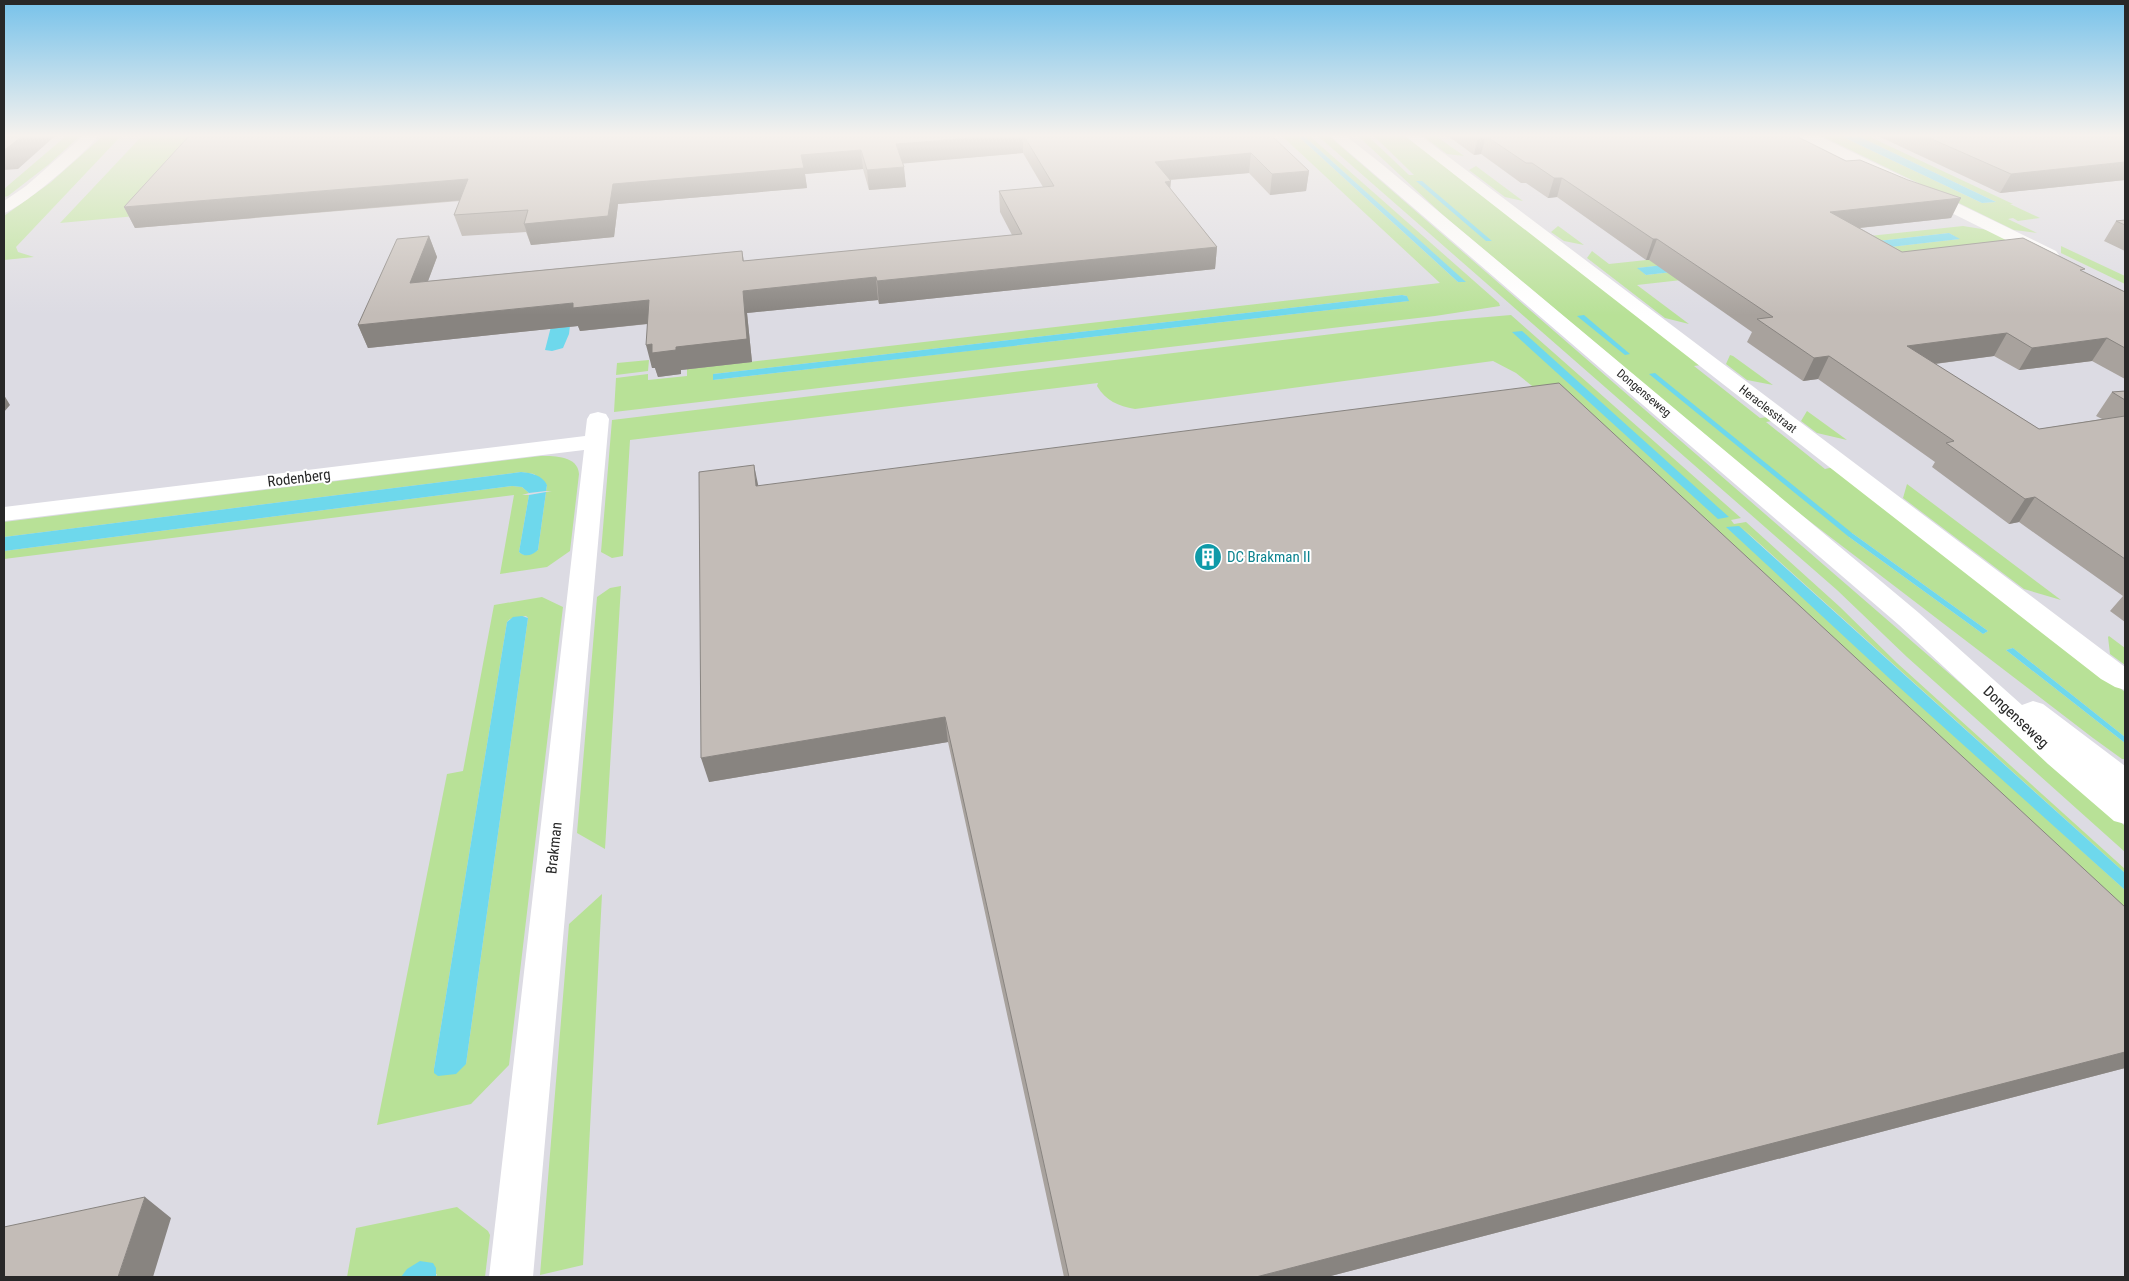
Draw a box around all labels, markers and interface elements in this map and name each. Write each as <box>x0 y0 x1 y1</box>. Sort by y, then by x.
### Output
street label: Dongenseweg <box>1614 366 1674 420</box>
street label: Heraclesstraat <box>1736 382 1800 436</box>
street label: Rodenberg <box>266 465 332 491</box>
building icon: DC Brakman II <box>1193 542 1223 572</box>
place label: DC Brakman II <box>1227 548 1311 566</box>
street label: Dongenseweg <box>1979 682 2053 752</box>
street label: Brakman <box>542 821 566 875</box>

